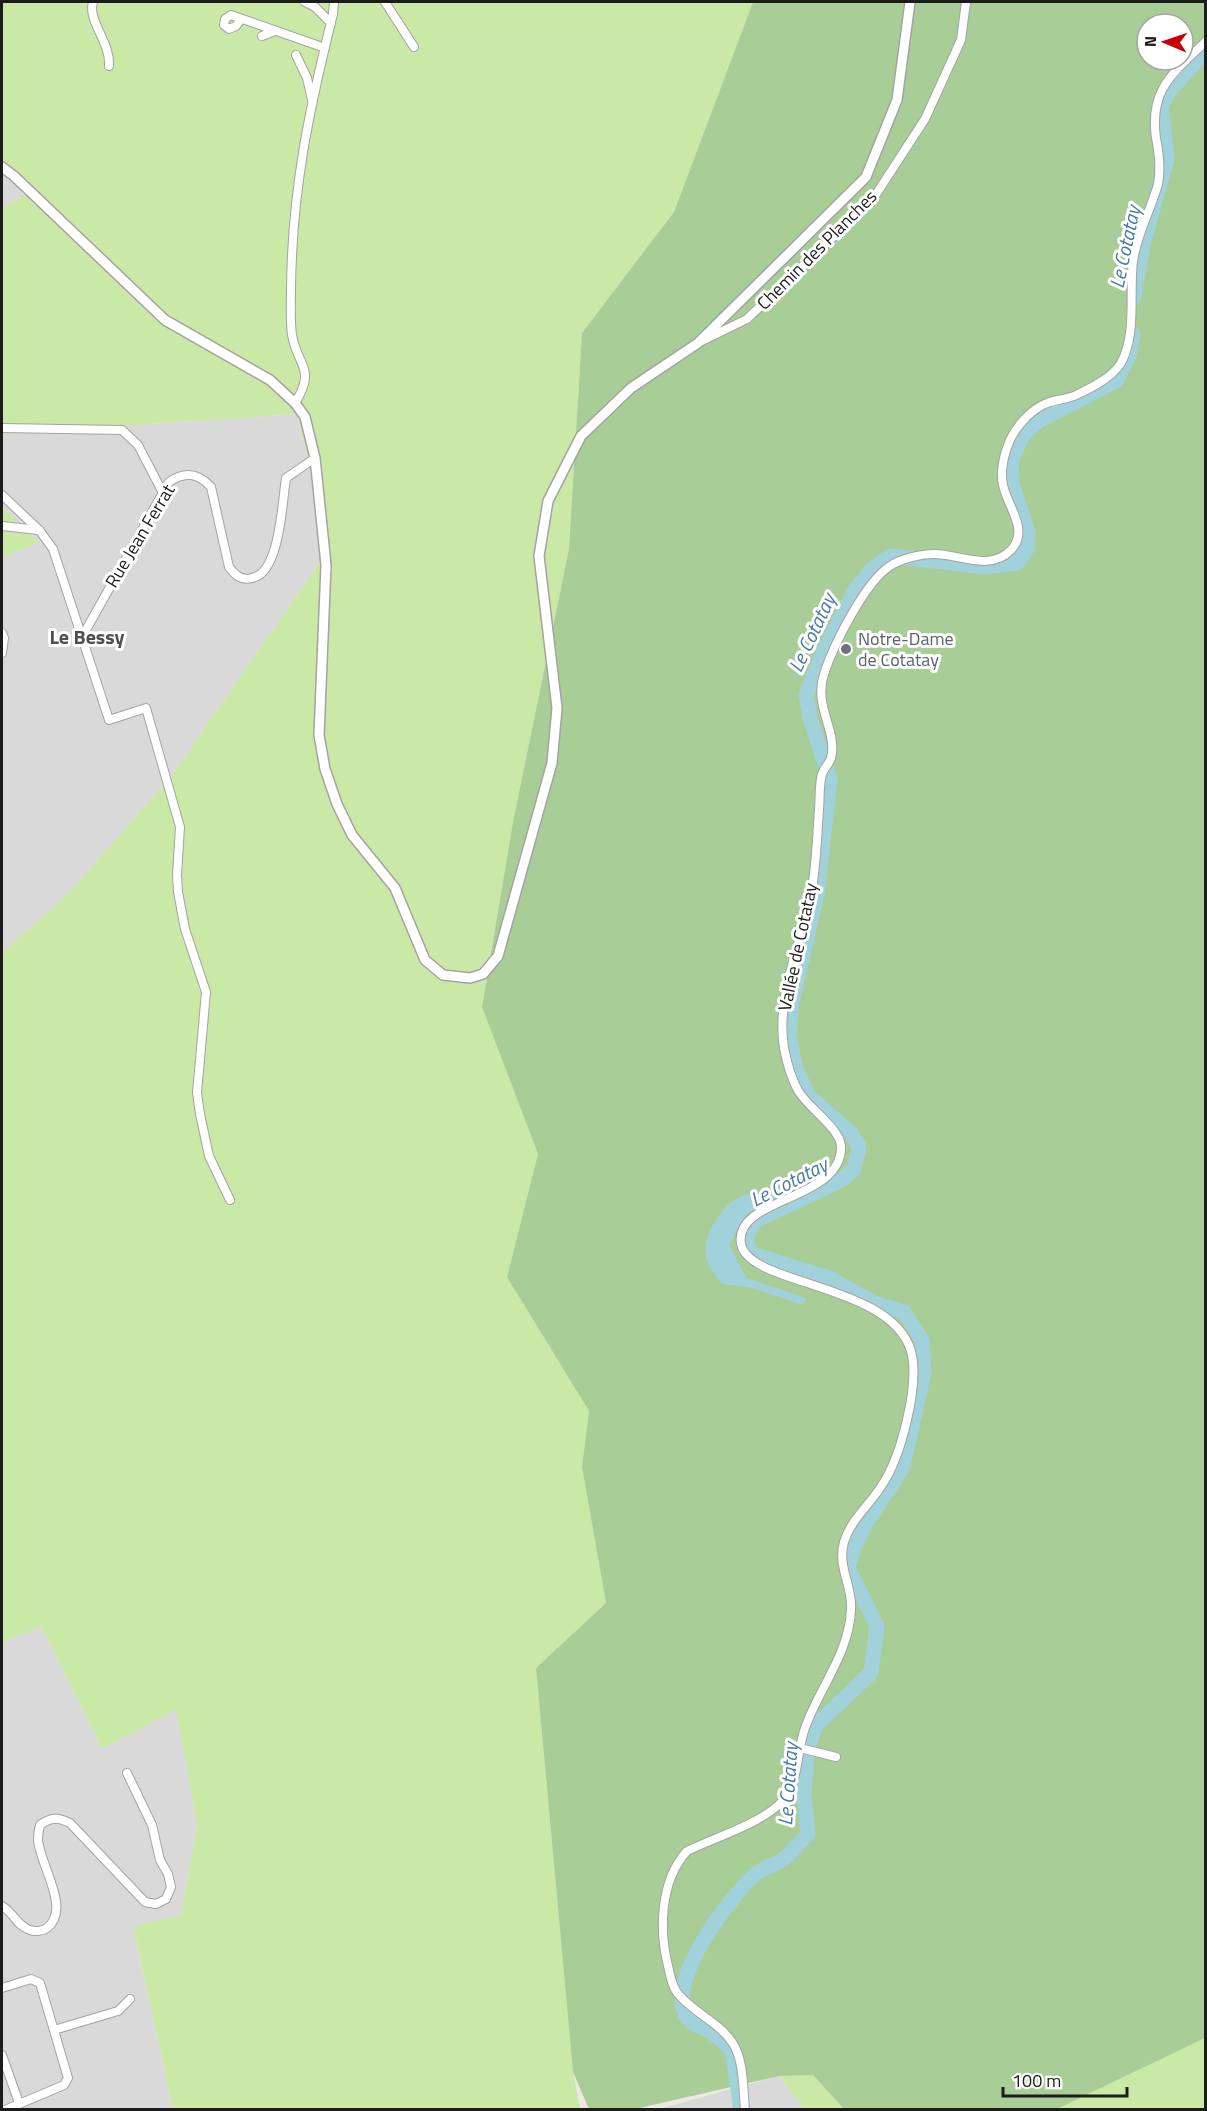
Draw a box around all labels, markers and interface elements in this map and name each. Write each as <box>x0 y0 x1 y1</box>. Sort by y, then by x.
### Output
north arrow <box>1135 12 1195 72</box>
text: N <box>1138 36 1162 47</box>
street label: Chemin des Planches <box>750 183 883 316</box>
water label: Le Cotatay <box>1101 201 1149 291</box>
street label: Rue Jean Ferrat <box>98 478 181 593</box>
water label: Le Cotatay <box>780 587 844 677</box>
district label: Le Bessy <box>49 621 125 652</box>
place label: Notre-Dame de Cotatay <box>858 625 954 673</box>
marker: Notre-Dame de Cotatay <box>839 642 853 656</box>
street label: Vallée de Cotatay <box>771 880 824 1013</box>
water label: Le Cotatay <box>745 1148 835 1214</box>
water label: Le Cotatay <box>769 1739 806 1827</box>
scale bar <box>1003 2060 1128 2098</box>
text: 100 m <box>1012 2067 1061 2094</box>

